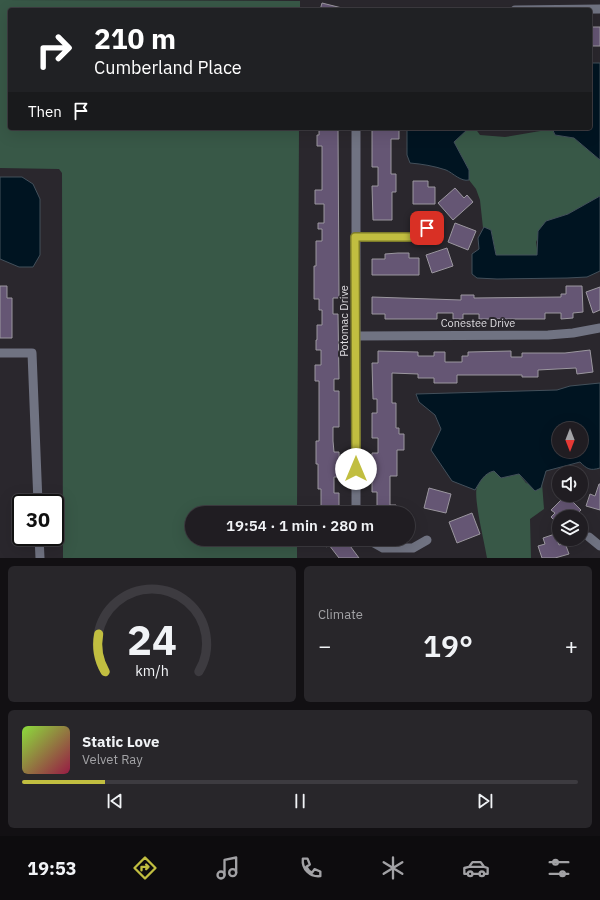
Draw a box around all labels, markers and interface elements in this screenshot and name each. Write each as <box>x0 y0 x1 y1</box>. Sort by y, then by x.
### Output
text: 210 m <box>94 20 176 57</box>
icon: right <box>28 24 80 76</box>
text: Cumberland Place <box>94 56 242 79</box>
icon: arrive <box>70 100 92 122</box>
text: Then <box>28 102 62 121</box>
pin <box>410 211 444 245</box>
icon: arrive <box>416 217 438 239</box>
street label: Potomac Drive <box>337 285 351 357</box>
street label: Conestee Drive <box>441 316 515 330</box>
north arrow <box>552 422 588 458</box>
map controls <box>552 422 588 546</box>
position arrow <box>335 448 377 490</box>
button: sound <box>552 466 588 502</box>
speed limit sign: 30 <box>12 494 64 546</box>
button: layers <box>552 510 588 546</box>
text: 19:54 · 1 min · 280 m <box>226 516 374 535</box>
text: Climate <box>318 606 363 623</box>
text: 24 <box>127 612 177 666</box>
text: 19° <box>423 626 473 665</box>
text: − <box>318 631 331 660</box>
text: + <box>565 631 578 660</box>
text: km/h <box>135 661 169 680</box>
text: Static Love <box>82 732 159 751</box>
text: Velvet Ray <box>82 751 143 768</box>
icon: previous <box>104 790 126 812</box>
icon: pause <box>289 790 311 812</box>
icon: next <box>474 790 496 812</box>
icon: directions <box>131 854 159 882</box>
icon: music <box>214 854 242 882</box>
icon: phone <box>297 854 325 882</box>
icon: climate <box>379 854 407 882</box>
icon: car <box>462 854 490 882</box>
icon: filters <box>545 854 573 882</box>
text: 19:53 <box>27 857 76 880</box>

